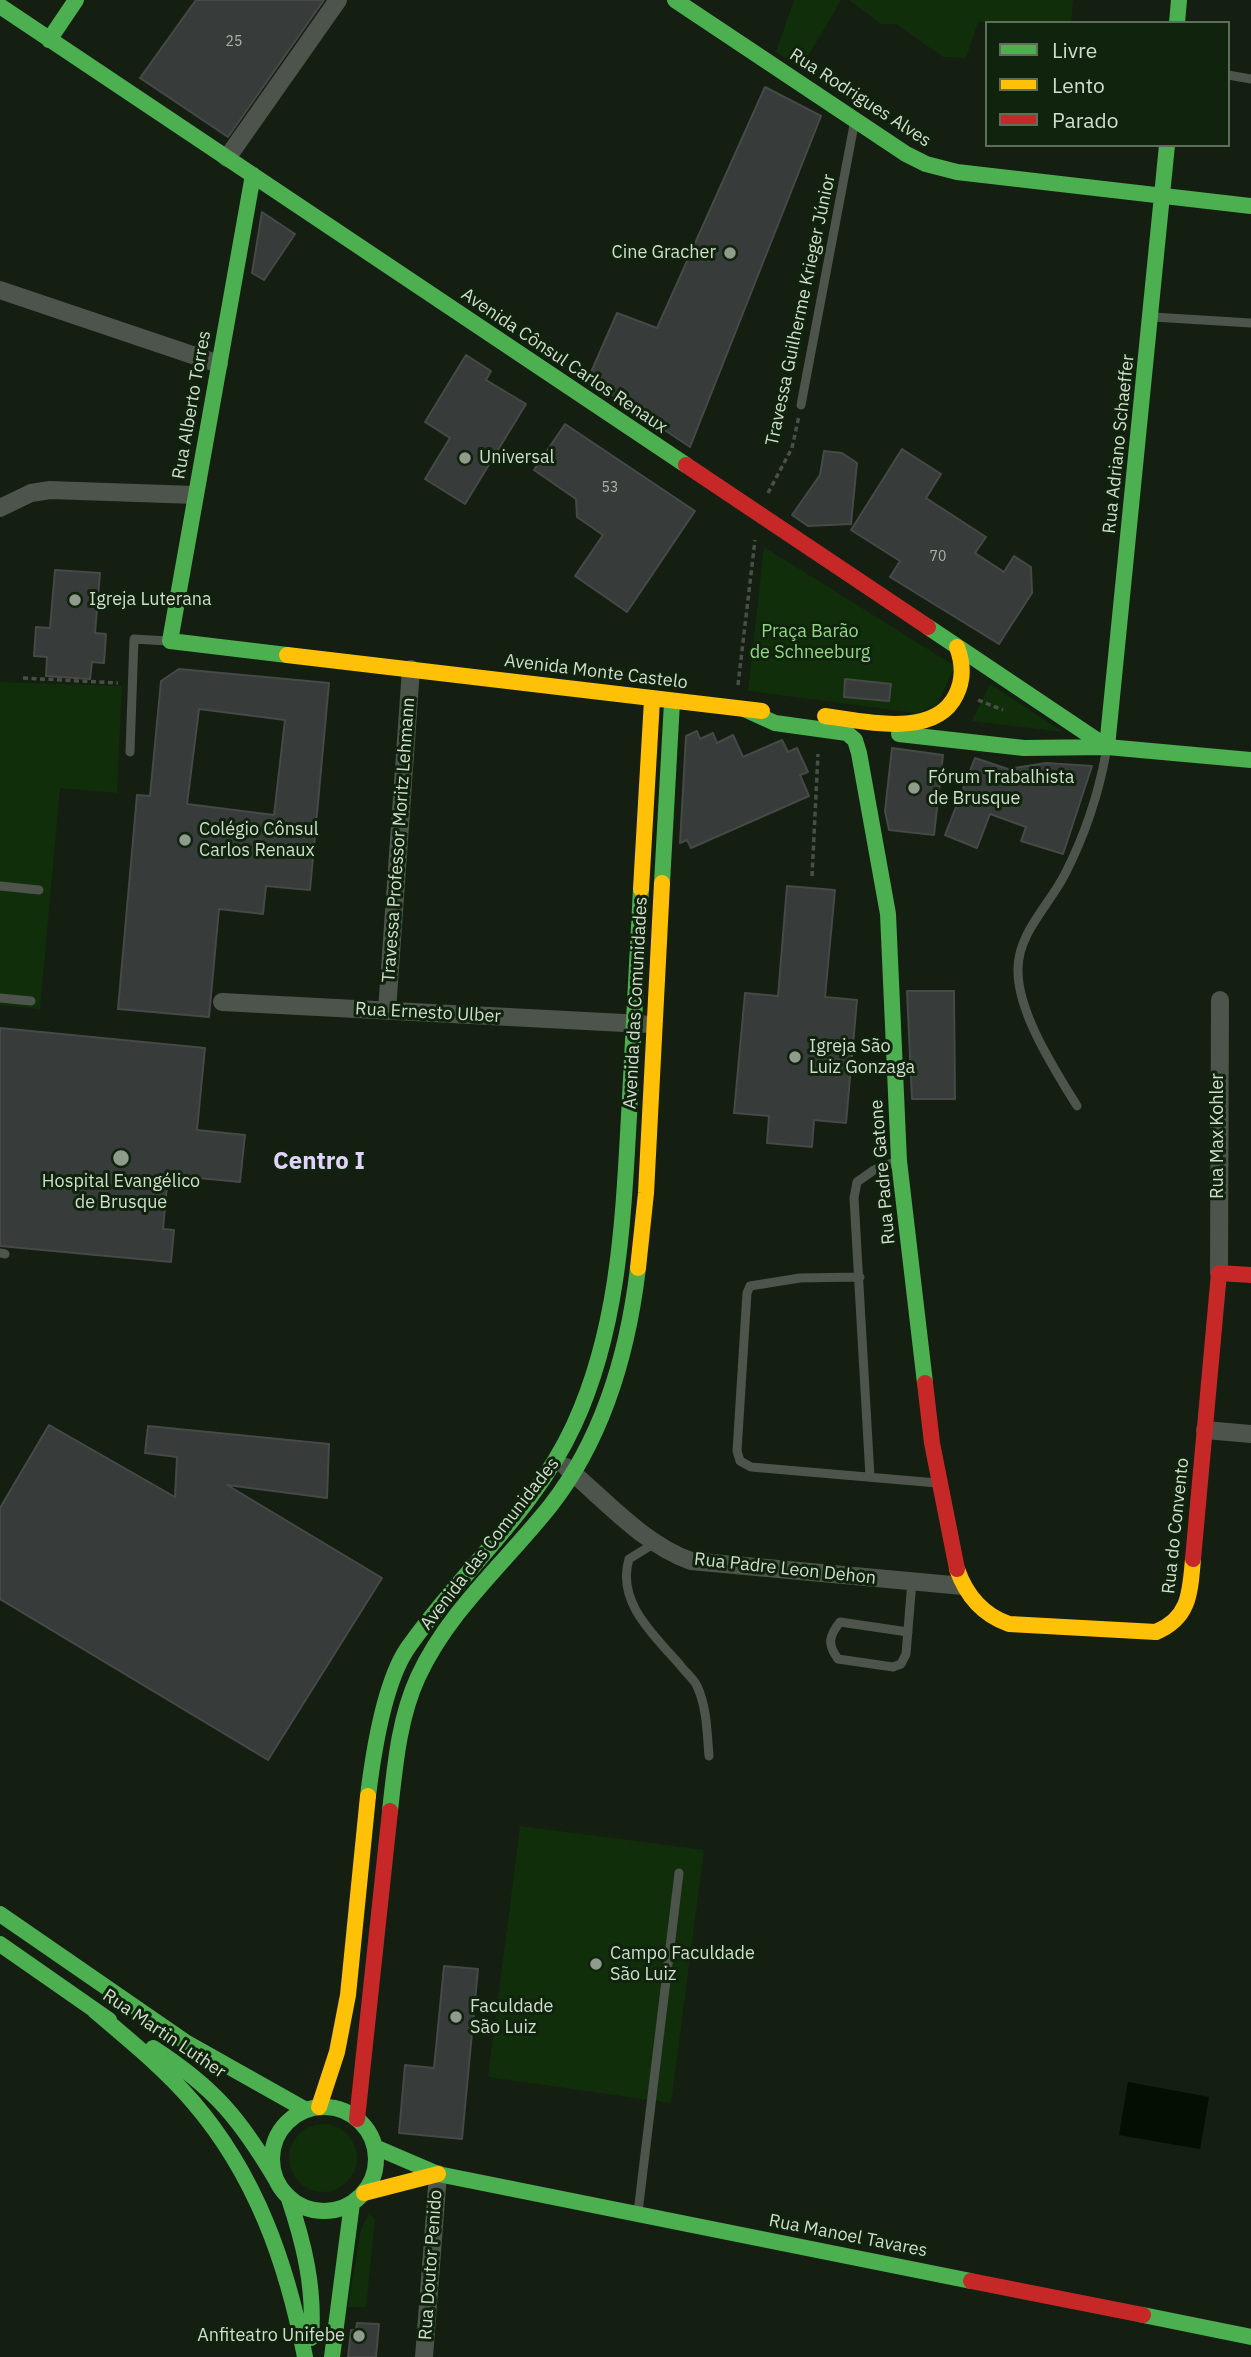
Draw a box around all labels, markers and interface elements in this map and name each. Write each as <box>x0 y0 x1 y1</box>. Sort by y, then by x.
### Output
legend <box>985 21 1230 147</box>
house number: 25 <box>226 34 242 50</box>
text: Livre <box>1052 36 1097 64</box>
street label: Rua Rodrigues Alves <box>785 44 935 152</box>
text: Lento <box>1052 71 1105 99</box>
text: Parado <box>1052 106 1119 134</box>
street label: Travessa Guilherme Krieger Júnior <box>762 172 840 448</box>
place label: Cine Gracher <box>612 242 716 264</box>
marker: Cine Gracher <box>722 245 738 261</box>
street label: Avenida Cônsul Carlos Renaux <box>457 284 671 438</box>
street label: Rua Alberto Torres <box>168 329 216 481</box>
street label: Rua Adriano Schaeffer <box>1099 353 1139 535</box>
place label: Universal <box>479 447 554 469</box>
marker: Universal <box>457 450 473 466</box>
house number: 53 <box>602 480 618 496</box>
house number: 70 <box>930 549 946 565</box>
place label: Igreja Luterana <box>89 589 212 611</box>
marker: Igreja Luterana <box>67 592 83 608</box>
park label: Praça Barão de Schneeburg <box>750 621 870 664</box>
street label: Avenida Monte Castelo <box>503 650 689 694</box>
street label: Travessa Professor Moritz Lehmann <box>378 697 420 983</box>
place label: Fórum Trabalhista de Brusque <box>928 767 1074 810</box>
marker: Fórum Trabalhista de Brusque <box>906 780 922 796</box>
place label: Colégio Cônsul Carlos Renaux <box>199 819 319 862</box>
marker: Colégio Cônsul Carlos Renaux <box>177 832 193 848</box>
street label: Avenida das Comunidades <box>620 896 652 1110</box>
street label: Rua Ernesto Ulber <box>355 998 501 1028</box>
place label: Igreja São Luiz Gonzaga <box>809 1036 915 1078</box>
marker: Igreja São Luiz Gonzaga <box>787 1049 803 1065</box>
street label: Rua Max Kohler <box>1207 1073 1229 1199</box>
street label: Rua Padre Gatone <box>866 1099 900 1245</box>
marker: Hospital Evangélico de Brusque <box>111 1148 131 1168</box>
district label: Centro I <box>273 1148 365 1176</box>
place label: Hospital Evangélico de Brusque <box>42 1171 200 1214</box>
street label: Avenida das Comunidades <box>416 1453 564 1635</box>
street label: Rua do Convento <box>1158 1457 1194 1595</box>
street label: Rua Padre Leon Dehon <box>693 1549 877 1589</box>
place label: Campo Faculdade São Luiz <box>610 1943 755 1986</box>
marker: Campo Faculdade São Luiz <box>588 1956 604 1972</box>
street label: Rua Martin Luther <box>98 1985 230 2083</box>
place label: Faculdade São Luiz <box>470 1996 554 2038</box>
marker: Faculdade São Luiz <box>448 2009 464 2025</box>
street label: Rua Doutor Penido <box>415 2189 447 2341</box>
street label: Rua Manoel Tavares <box>767 2210 929 2262</box>
place label: Anfiteatro Unifebe <box>197 2325 345 2347</box>
marker: Anfiteatro Unifebe <box>351 2328 367 2344</box>

